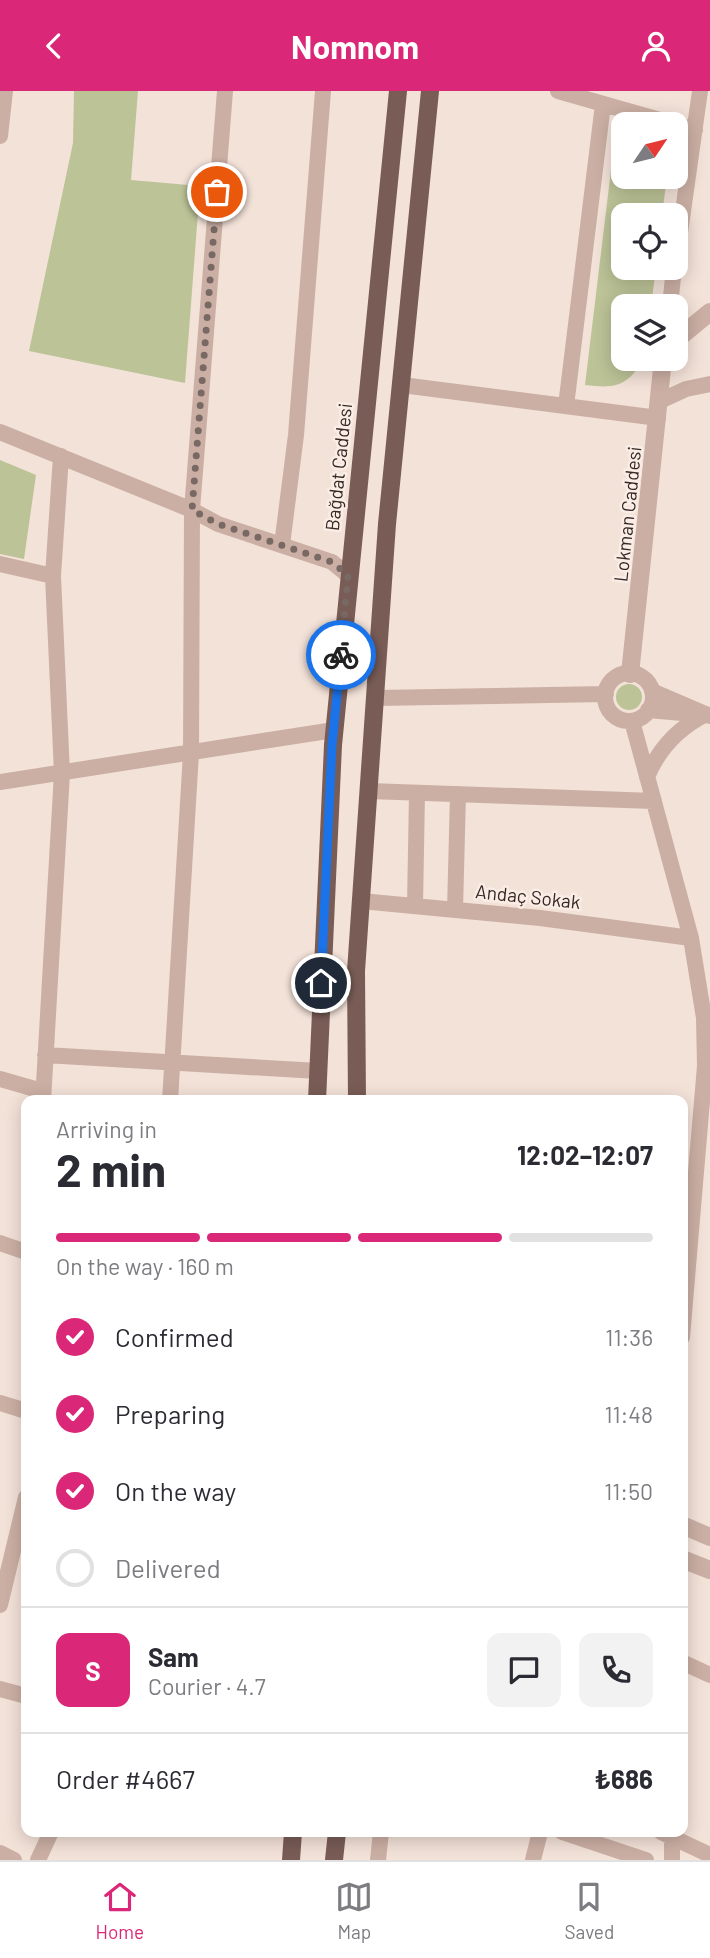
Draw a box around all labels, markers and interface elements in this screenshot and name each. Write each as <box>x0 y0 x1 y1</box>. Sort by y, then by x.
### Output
icon: back <box>35 27 73 65</box>
text: Nomnom <box>291 27 419 65</box>
icon: person <box>637 27 675 65</box>
north arrow <box>611 112 688 189</box>
map controls <box>611 112 688 371</box>
pin <box>187 162 247 222</box>
icon: bag <box>198 173 236 211</box>
button: locate <box>611 203 688 280</box>
button: layers <box>611 294 688 371</box>
street label: Bağdat Caddesi <box>320 402 356 532</box>
street label: Lokman Caddesi <box>608 445 646 583</box>
courier <box>306 620 376 690</box>
icon: bike <box>322 636 360 674</box>
street label: Andaç Sokak <box>474 879 582 913</box>
pin <box>291 953 351 1013</box>
icon: home <box>302 964 340 1002</box>
text: Arriving in <box>56 1115 157 1143</box>
text: 12:02–12:07 <box>517 1139 653 1170</box>
text: 2 min <box>56 1141 166 1196</box>
text: On the way · 160 m <box>56 1252 234 1280</box>
icon: check <box>56 1318 94 1356</box>
text: Confirmed <box>115 1321 234 1352</box>
text: 11:36 <box>605 1323 653 1351</box>
icon: check <box>56 1395 94 1433</box>
text: Preparing <box>115 1398 225 1429</box>
text: 11:48 <box>604 1400 653 1428</box>
icon: check <box>56 1472 94 1510</box>
text: On the way <box>115 1475 236 1506</box>
text: 11:50 <box>604 1477 653 1505</box>
text: Delivered <box>115 1552 221 1583</box>
button: chat <box>487 1633 561 1707</box>
button: phone <box>579 1633 653 1707</box>
text: Sam <box>148 1641 199 1672</box>
text: S <box>85 1655 101 1686</box>
text: Courier · 4.7 <box>148 1672 266 1700</box>
text: Order #4667 <box>56 1763 195 1794</box>
text: ₺686 <box>594 1763 653 1794</box>
tab: Home <box>96 1878 144 1943</box>
tab: Map <box>335 1878 373 1943</box>
tab: Saved <box>565 1878 614 1943</box>

